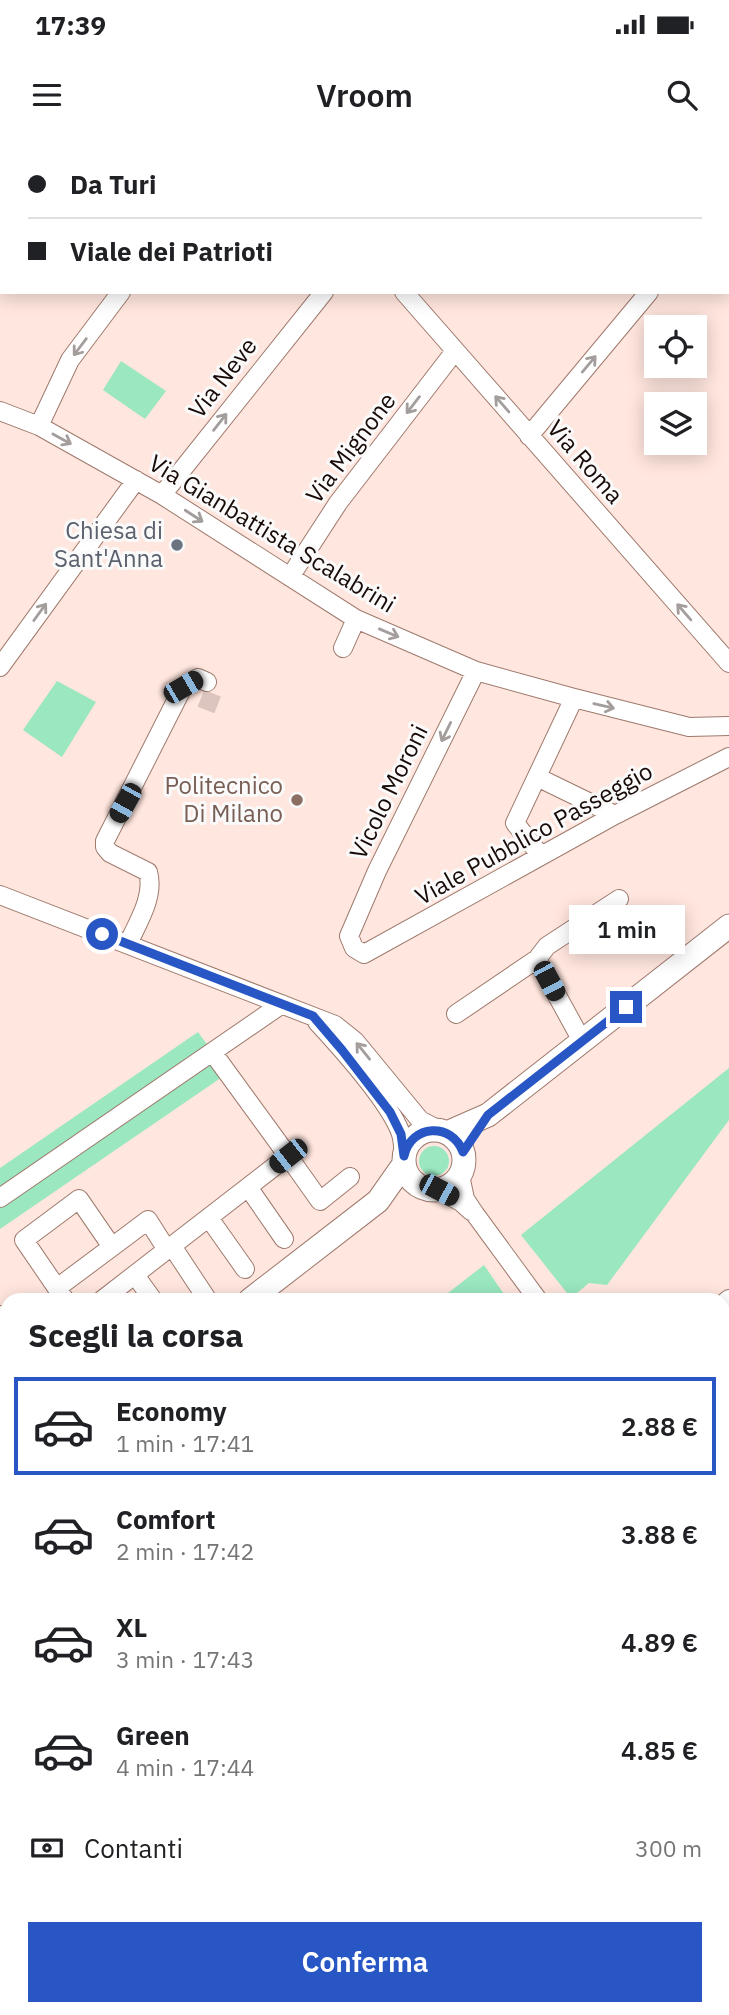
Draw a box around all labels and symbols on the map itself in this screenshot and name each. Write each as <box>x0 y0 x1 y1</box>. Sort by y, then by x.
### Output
street label: Via Neve <box>181 331 264 424</box>
one-way arrow <box>72 337 87 355</box>
one-way arrow <box>581 356 596 374</box>
street label: Via Mignone <box>298 385 402 509</box>
one-way arrow <box>406 395 421 414</box>
one-way arrow <box>494 395 510 413</box>
one-way arrow <box>212 413 227 432</box>
street label: Via Roma <box>540 413 631 510</box>
one-way arrow <box>52 432 72 446</box>
street label: Via Gianbattista Scalabrini <box>143 447 402 620</box>
one-way arrow <box>184 509 204 523</box>
place label: Chiesa di Sant'Anna <box>54 514 163 574</box>
marker: Chiesa di Sant'Anna <box>169 537 185 553</box>
one-way arrow <box>33 603 47 622</box>
one-way arrow <box>676 604 692 622</box>
one-way arrow <box>377 627 399 640</box>
car <box>160 667 207 707</box>
one-way arrow <box>592 699 615 713</box>
street label: Vicolo Moroni <box>342 719 435 864</box>
one-way arrow <box>438 721 452 742</box>
street label: Viale Pubblico Passeggio <box>409 754 658 912</box>
place label: Politecnico Di Milano <box>164 769 283 829</box>
car <box>106 780 145 826</box>
marker: Politecnico Di Milano <box>289 792 305 808</box>
callout: 1 min <box>568 906 684 954</box>
route start <box>86 918 118 950</box>
car <box>530 958 569 1004</box>
route end <box>610 991 642 1023</box>
one-way arrow <box>355 1042 370 1060</box>
car <box>265 1135 312 1177</box>
car <box>416 1171 463 1209</box>

